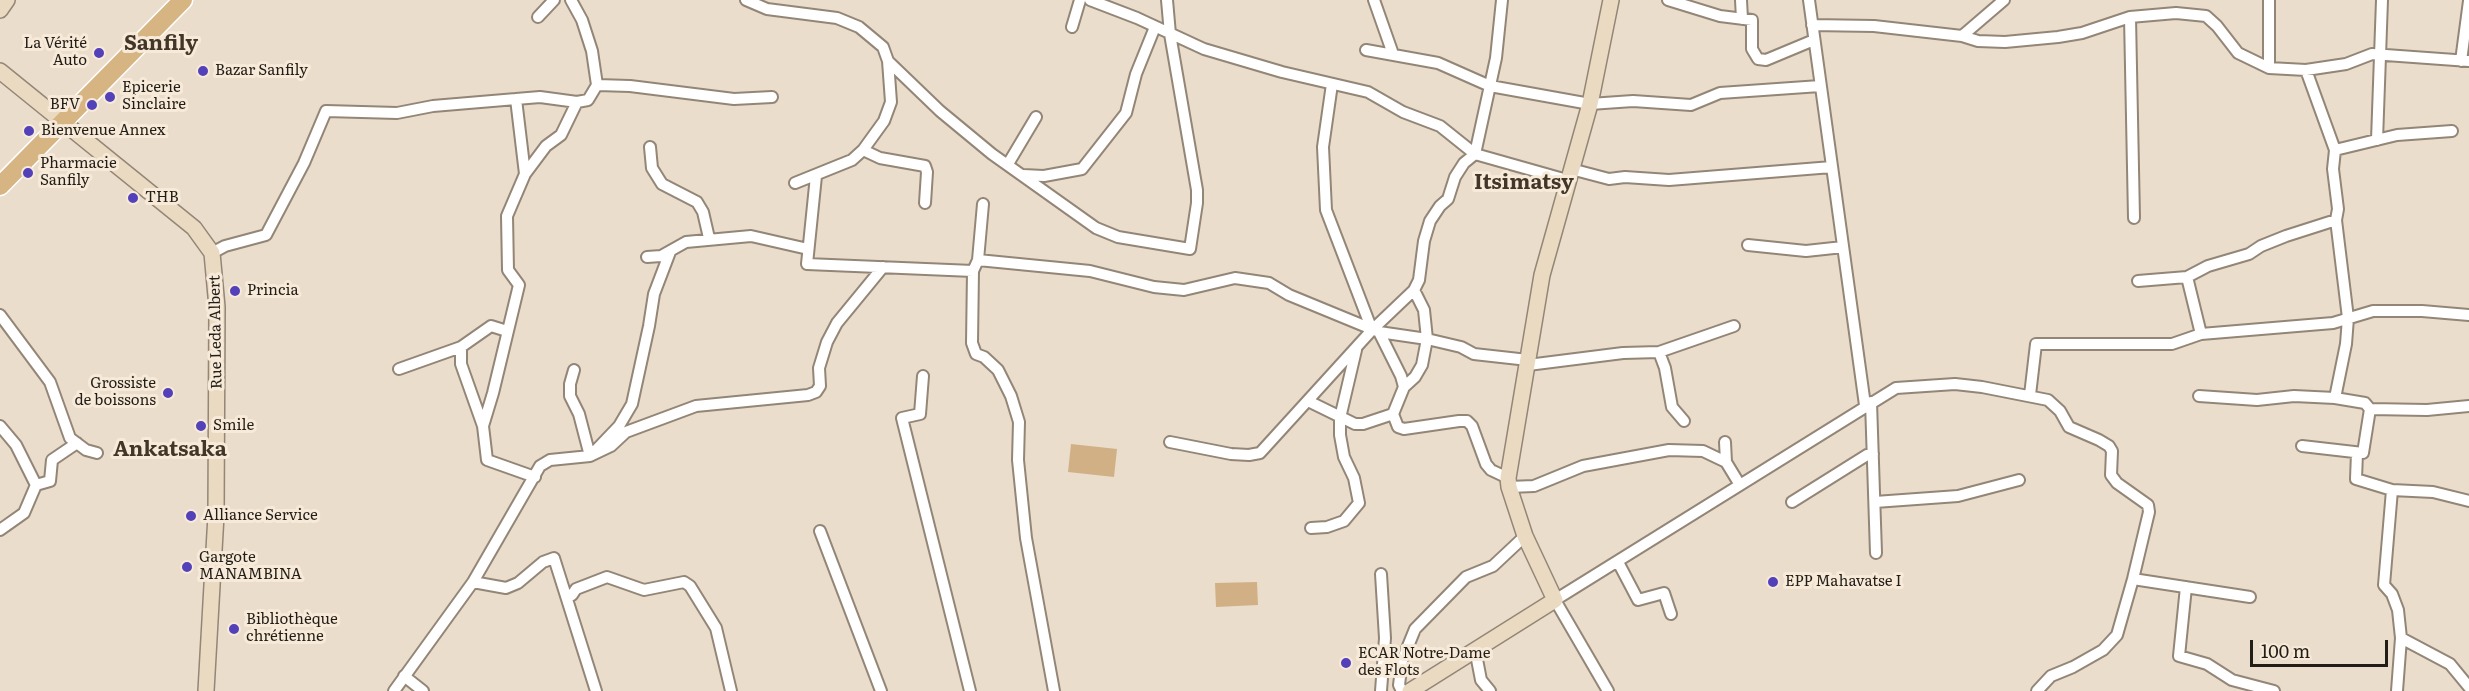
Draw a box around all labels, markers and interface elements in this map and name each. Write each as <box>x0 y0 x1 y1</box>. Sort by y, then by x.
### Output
district label: Sanfily <box>124 31 198 57</box>
place label: La Vérité Auto <box>24 35 87 70</box>
marker: La Vérité Auto <box>92 46 106 60</box>
place label: Bazar Sanfily <box>215 62 308 80</box>
marker: Bazar Sanfily <box>196 64 210 78</box>
place label: Epicerie Sinclaire <box>122 79 186 114</box>
marker: Epicerie Sinclaire <box>103 90 117 104</box>
place label: BFV <box>50 96 80 114</box>
marker: BFV <box>85 98 99 112</box>
place label: Bienvenue Annex <box>41 122 165 140</box>
marker: Bienvenue Annex <box>22 124 36 138</box>
place label: Pharmacie Sanfily <box>40 155 117 190</box>
marker: Pharmacie Sanfily <box>21 166 35 180</box>
district label: Itsimatsy <box>1474 170 1574 196</box>
place label: THB <box>145 189 179 207</box>
marker: THB <box>126 191 140 205</box>
street label: Rue Leda Albert <box>206 275 226 389</box>
place label: Princia <box>247 282 299 300</box>
marker: Princia <box>228 284 242 298</box>
place label: Grossiste de boissons <box>75 375 156 410</box>
marker: Grossiste de boissons <box>161 386 175 400</box>
place label: Smile <box>213 417 254 435</box>
marker: Smile <box>194 419 208 433</box>
district label: Ankatsaka <box>113 437 227 463</box>
place label: Alliance Service <box>203 507 318 525</box>
marker: Alliance Service <box>184 509 198 523</box>
place label: Gargote MANAMBINA <box>199 549 302 584</box>
marker: Gargote MANAMBINA <box>180 560 194 574</box>
place label: EPP Mahavatse I <box>1785 573 1902 591</box>
marker: EPP Mahavatse I <box>1766 575 1780 589</box>
place label: Bibliothèque chrétienne <box>246 611 338 646</box>
marker: Bibliothèque chrétienne <box>227 622 241 636</box>
scale bar <box>2253 628 2391 666</box>
text: 100 m <box>2261 637 2310 664</box>
place label: ECAR Notre-Dame des Flots <box>1358 645 1490 680</box>
marker: ECAR Notre-Dame des Flots <box>1339 656 1353 670</box>

